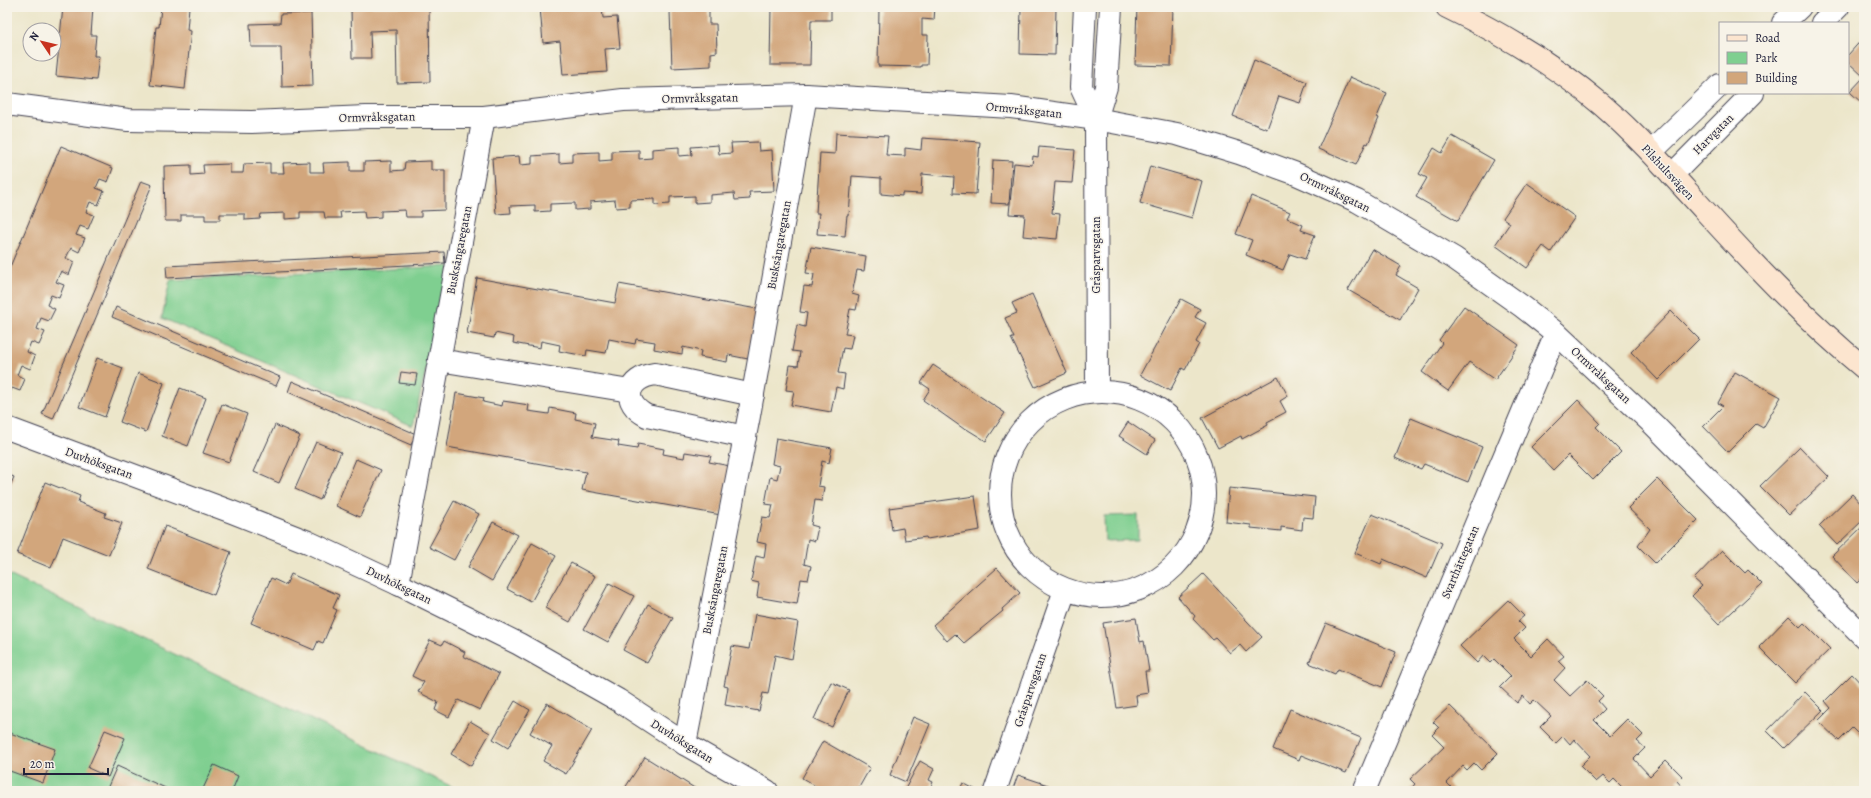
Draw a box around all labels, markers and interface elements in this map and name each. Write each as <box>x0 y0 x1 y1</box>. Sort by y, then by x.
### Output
north arrow <box>22 22 62 62</box>
legend <box>1719 22 1849 94</box>
text: N <box>26 29 43 44</box>
text: Road <box>1755 30 1781 46</box>
text: Park <box>1755 50 1778 66</box>
text: Building <box>1755 70 1797 86</box>
street label: Ormvråksgatan <box>662 89 739 107</box>
street label: Ormvråksgatan <box>985 98 1063 122</box>
street label: Ormvråksgatan <box>339 108 416 126</box>
street label: Harvgatan <box>1689 110 1737 158</box>
street label: Pilshultsvägen <box>1638 141 1698 204</box>
street label: Ormvråksgatan <box>1297 168 1373 216</box>
street label: Busksångaregatan <box>763 199 795 291</box>
street label: Busksångaregatan <box>443 204 476 296</box>
street label: Gråsparvsgatan <box>1088 216 1104 294</box>
street label: Ormvråksgatan <box>1568 343 1635 407</box>
street label: Duvhöksgatan <box>63 443 135 483</box>
street label: Svarthättegatan <box>1437 523 1483 601</box>
street label: Busksångaregatan <box>699 544 732 636</box>
street label: Duvhöksgatan <box>364 562 435 608</box>
street label: Gråsparvsgatan <box>1010 651 1050 729</box>
street label: Duvhöksgatan <box>648 715 717 767</box>
scale bar <box>24 750 108 776</box>
text: 20 m <box>30 756 54 772</box>

